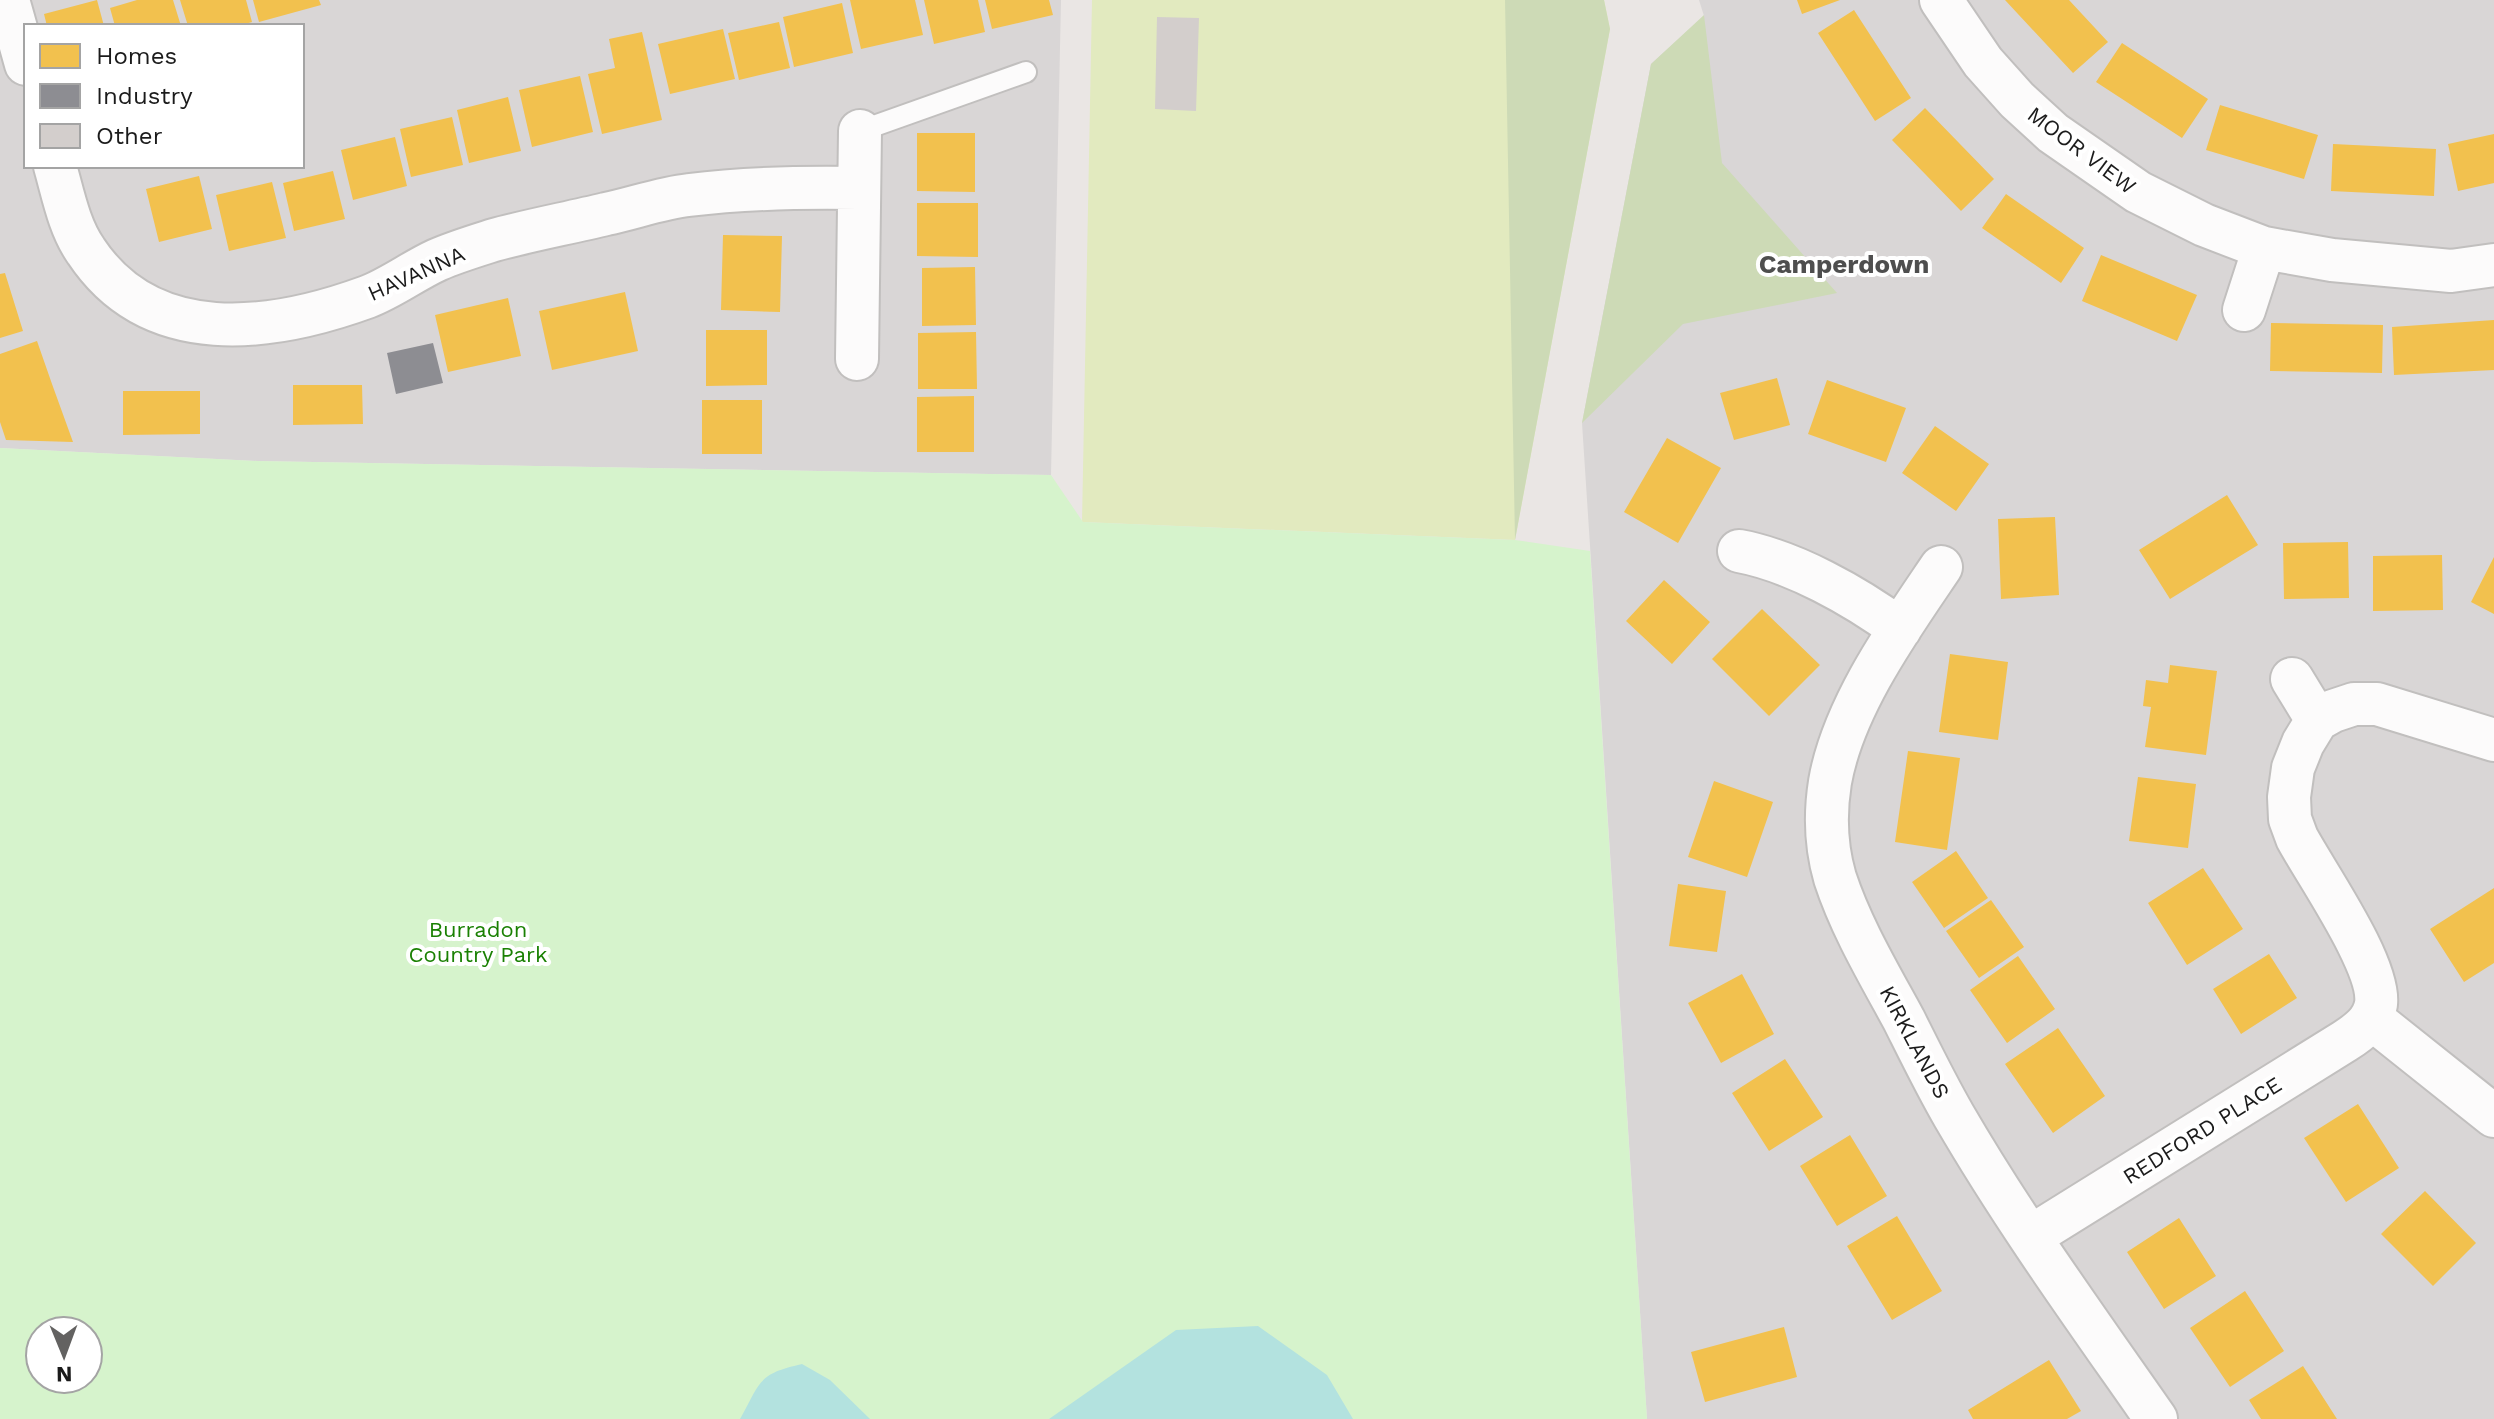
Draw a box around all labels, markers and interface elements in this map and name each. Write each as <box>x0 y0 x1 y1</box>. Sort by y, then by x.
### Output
legend <box>24 24 304 168</box>
text: Homes <box>96 42 177 70</box>
text: Industry <box>96 82 193 110</box>
street label: MOOR VIEW <box>2023 102 2141 199</box>
text: Other <box>96 122 163 150</box>
street label: HAVANNA <box>364 241 469 306</box>
district label: Camperdown <box>1759 249 1929 279</box>
park label: Burradon Country Park <box>408 917 548 967</box>
street label: KIRKLANDS <box>1874 982 1955 1103</box>
street label: REDFORD PLACE <box>2119 1072 2286 1189</box>
north arrow <box>24 1315 104 1395</box>
text: N <box>56 1362 73 1387</box>

